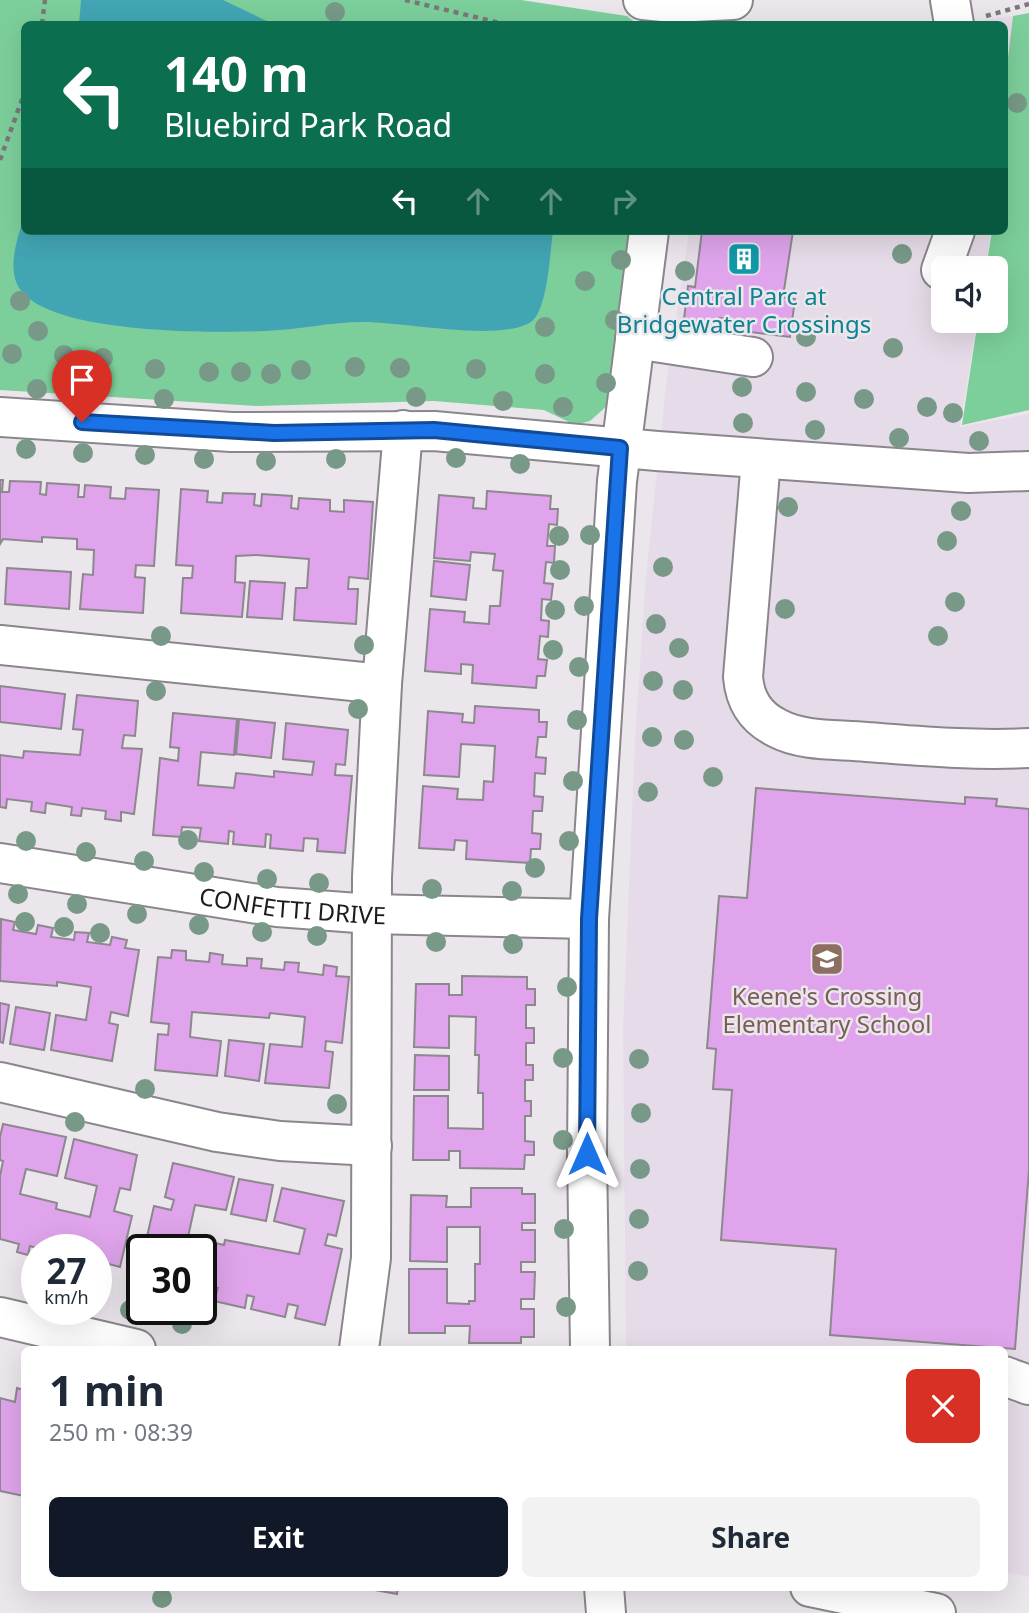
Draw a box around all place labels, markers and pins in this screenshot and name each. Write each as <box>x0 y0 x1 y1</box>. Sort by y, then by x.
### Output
building icon: Central Parc at Bridgewater Crossings <box>725 240 763 278</box>
place label: Central Parc at Bridgewater Crossings <box>617 279 871 340</box>
pin <box>52 350 112 422</box>
school or university icon: Keene's Crossing Elementary School <box>808 940 846 978</box>
place label: Keene's Crossing Elementary School <box>722 979 932 1040</box>

